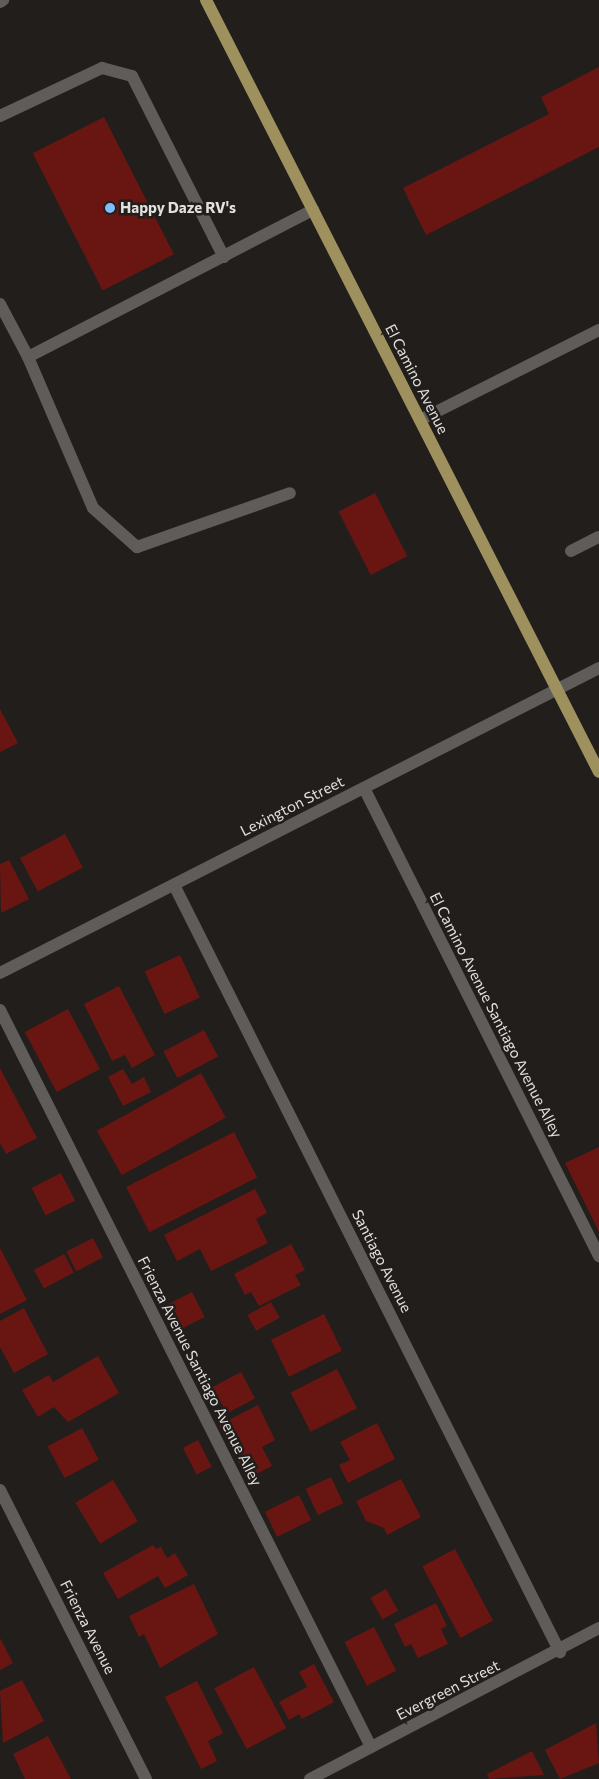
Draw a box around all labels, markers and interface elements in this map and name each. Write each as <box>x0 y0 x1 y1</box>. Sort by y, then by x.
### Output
place label: Happy Daze RV's <box>120 199 236 217</box>
marker: Happy Daze RV's <box>104 202 116 214</box>
street label: El Camino Avenue <box>381 321 453 437</box>
street label: Lexington Street <box>237 772 347 840</box>
street label: El Camino Avenue Santiago Avenue Alley <box>426 889 566 1141</box>
street label: Santiago Avenue <box>348 1207 416 1315</box>
street label: Frienza Avenue Santiago Avenue Alley <box>134 1253 266 1489</box>
street label: Frienza Avenue <box>57 1577 119 1677</box>
street label: Evergreen Street <box>393 1656 503 1724</box>

